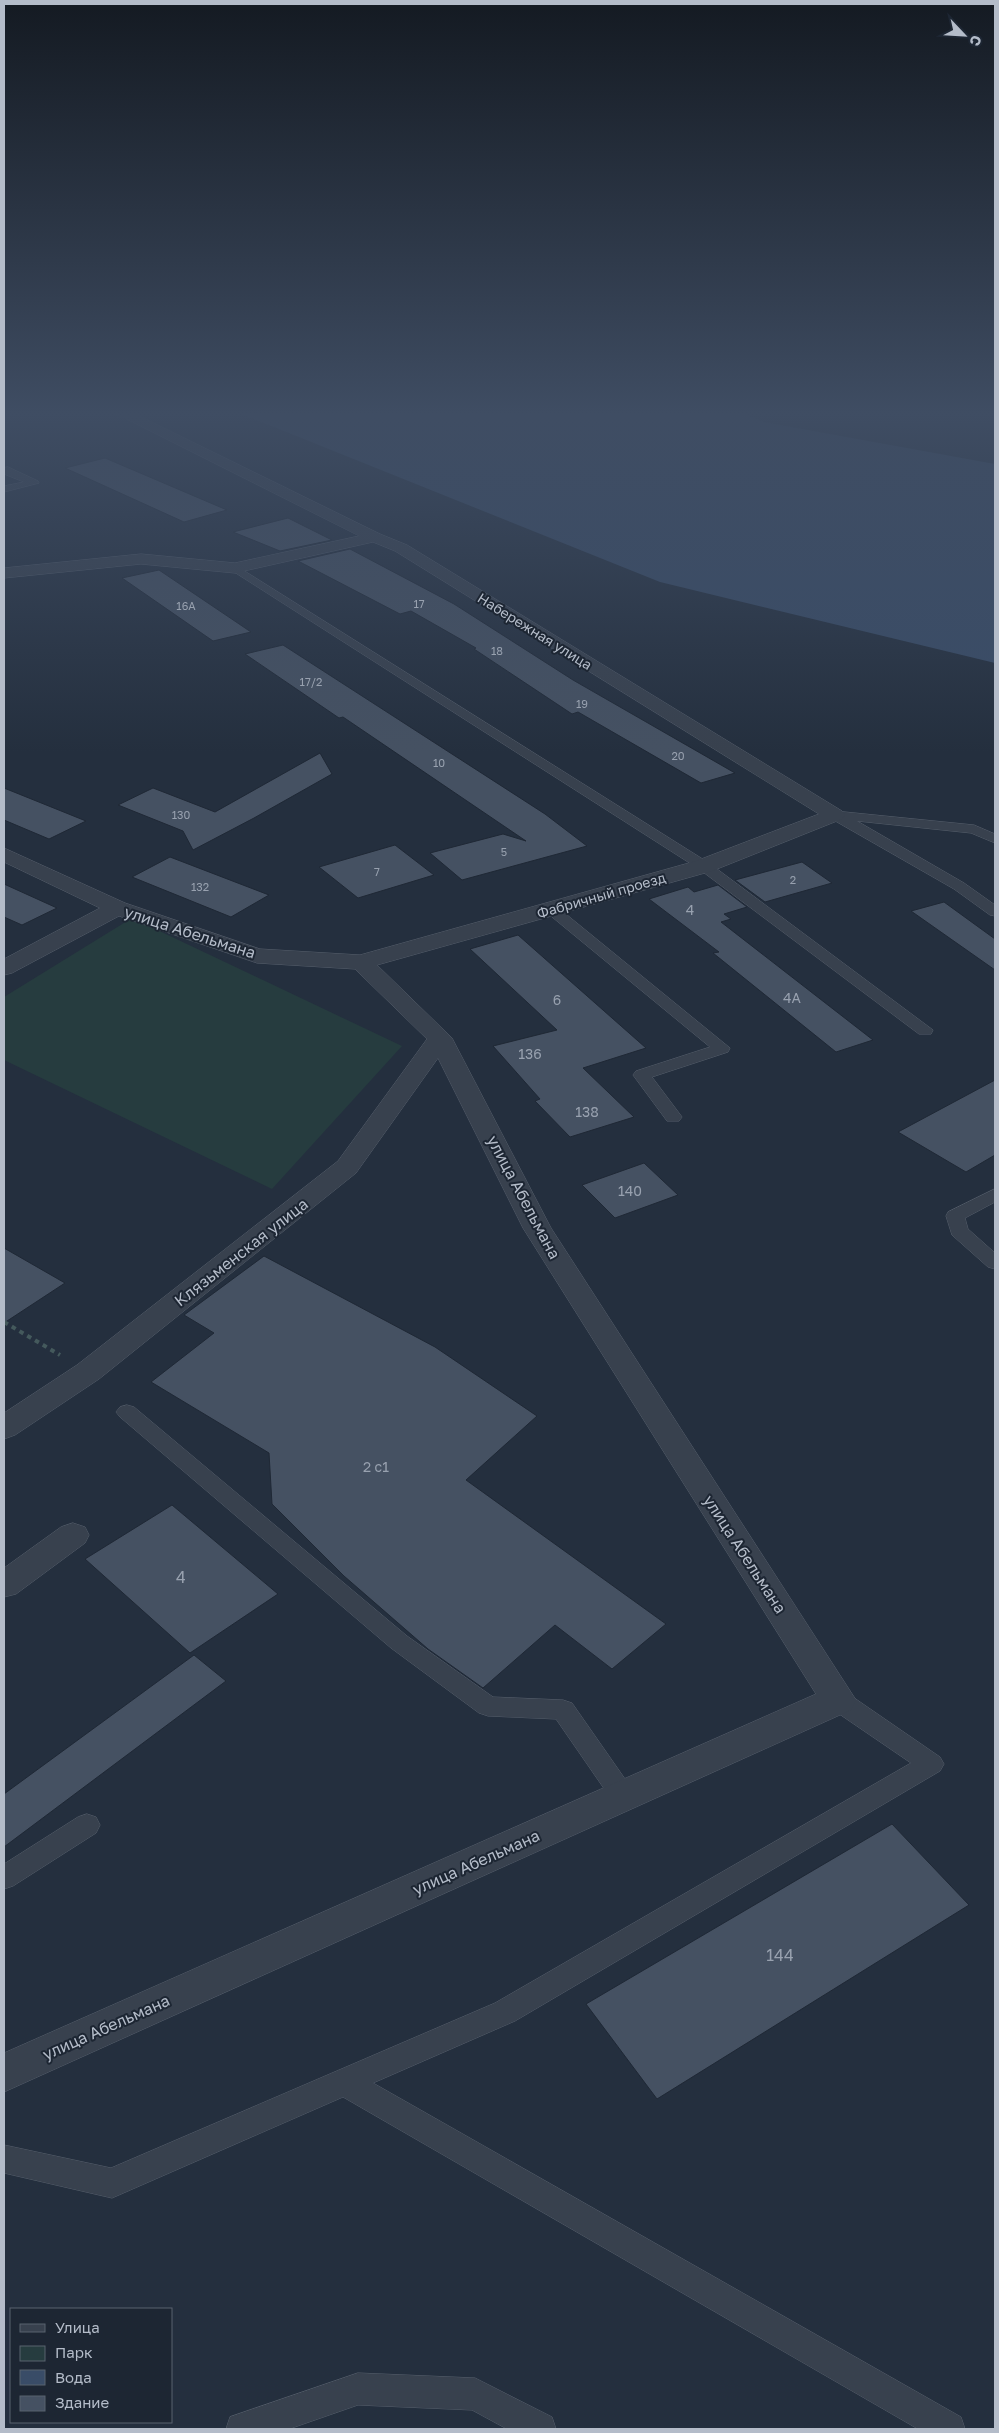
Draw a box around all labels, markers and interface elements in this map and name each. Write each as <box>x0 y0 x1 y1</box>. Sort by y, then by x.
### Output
north arrow <box>939 10 989 60</box>
text: С <box>966 33 986 49</box>
street label: Набережная улица <box>475 589 595 673</box>
house number: 17 <box>413 597 425 610</box>
house number: 16А <box>176 599 196 612</box>
house number: 18 <box>491 644 503 657</box>
house number: 17/2 <box>300 675 322 688</box>
house number: 19 <box>576 697 588 710</box>
house number: 20 <box>671 749 685 762</box>
house number: 10 <box>433 756 445 769</box>
house number: 130 <box>172 808 190 821</box>
house number: 5 <box>501 845 507 858</box>
house number: 7 <box>374 865 380 878</box>
street label: Фабричный проезд <box>535 868 668 922</box>
house number: 2 <box>790 873 796 886</box>
house number: 132 <box>191 880 209 893</box>
street label: улица Абельмана <box>122 901 258 963</box>
house number: 4 <box>686 901 694 918</box>
house number: 4А <box>783 989 802 1006</box>
house number: 6 <box>553 991 561 1008</box>
house number: 136 <box>518 1045 542 1062</box>
house number: 138 <box>575 1103 599 1120</box>
street label: улица Абельмана <box>483 1132 565 1262</box>
house number: 140 <box>618 1182 642 1199</box>
street label: Клязьменская улица <box>170 1194 312 1310</box>
house number: 2 с1 <box>363 1458 389 1475</box>
street label: улица Абельмана <box>699 1491 791 1617</box>
house number: 4 <box>176 1567 186 1587</box>
street label: улица Абельмана <box>409 1825 543 1899</box>
house number: 144 <box>766 1945 794 1965</box>
street label: улица Абельмана <box>39 1990 173 2064</box>
legend <box>10 2308 172 2423</box>
text: Улица <box>55 2318 100 2336</box>
text: Парк <box>55 2343 93 2361</box>
text: Вода <box>55 2368 92 2386</box>
text: Здание <box>55 2393 109 2411</box>

